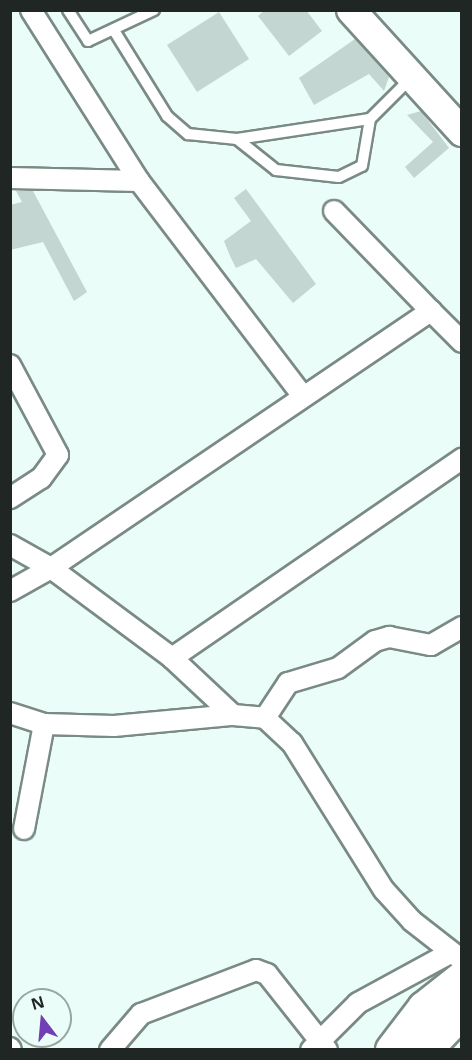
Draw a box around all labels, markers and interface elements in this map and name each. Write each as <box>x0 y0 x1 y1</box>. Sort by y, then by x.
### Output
north arrow <box>12 988 72 1048</box>
text: N <box>28 990 47 1015</box>

